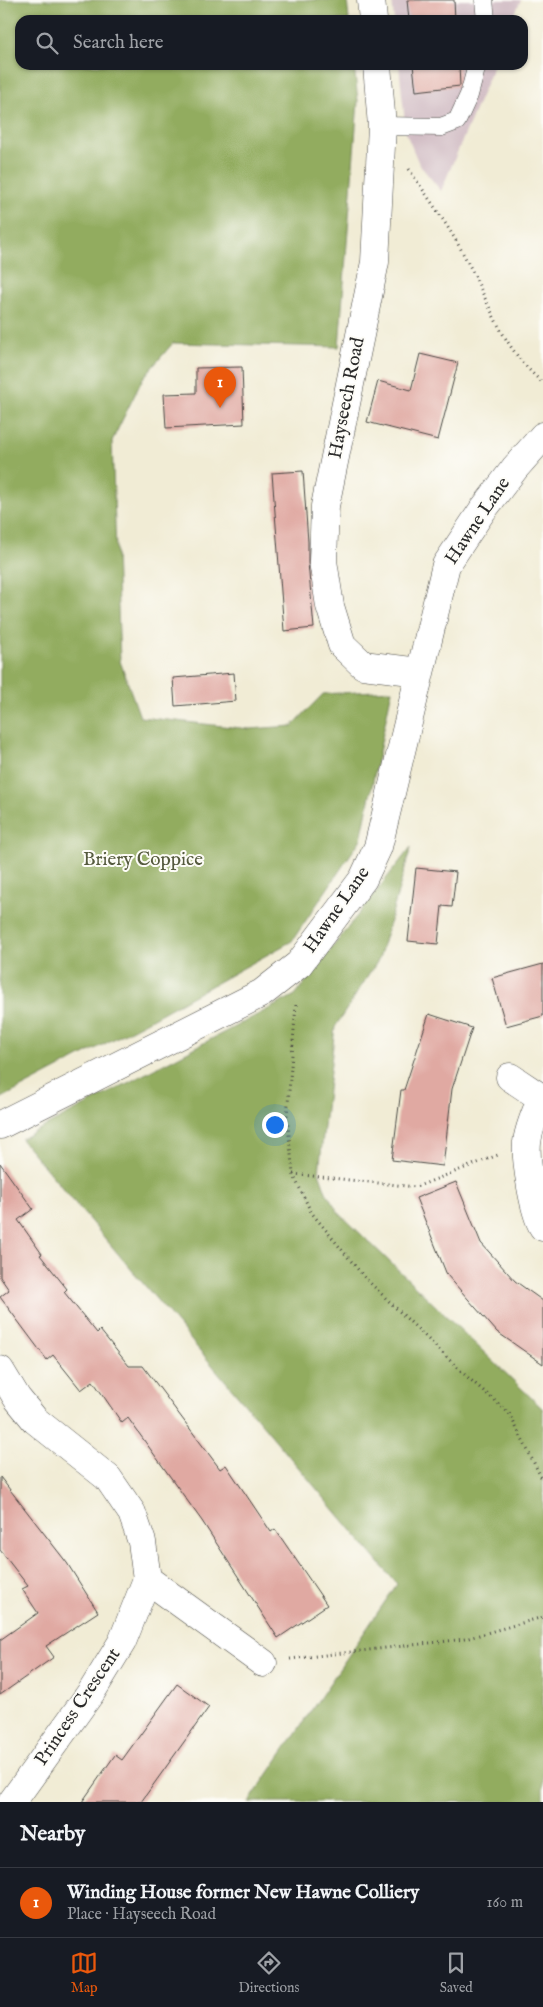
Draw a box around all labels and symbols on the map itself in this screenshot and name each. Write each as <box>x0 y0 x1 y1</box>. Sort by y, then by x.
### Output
street label: Hayseech Road <box>323 334 371 461</box>
pin: 1 <box>204 367 236 408</box>
street label: Hawne Lane <box>440 472 516 569</box>
park label: Briery Coppice <box>83 848 203 872</box>
street label: Hawne Lane <box>298 862 376 958</box>
your location <box>262 1112 288 1138</box>
street label: Princess Crescent <box>30 1643 126 1770</box>

